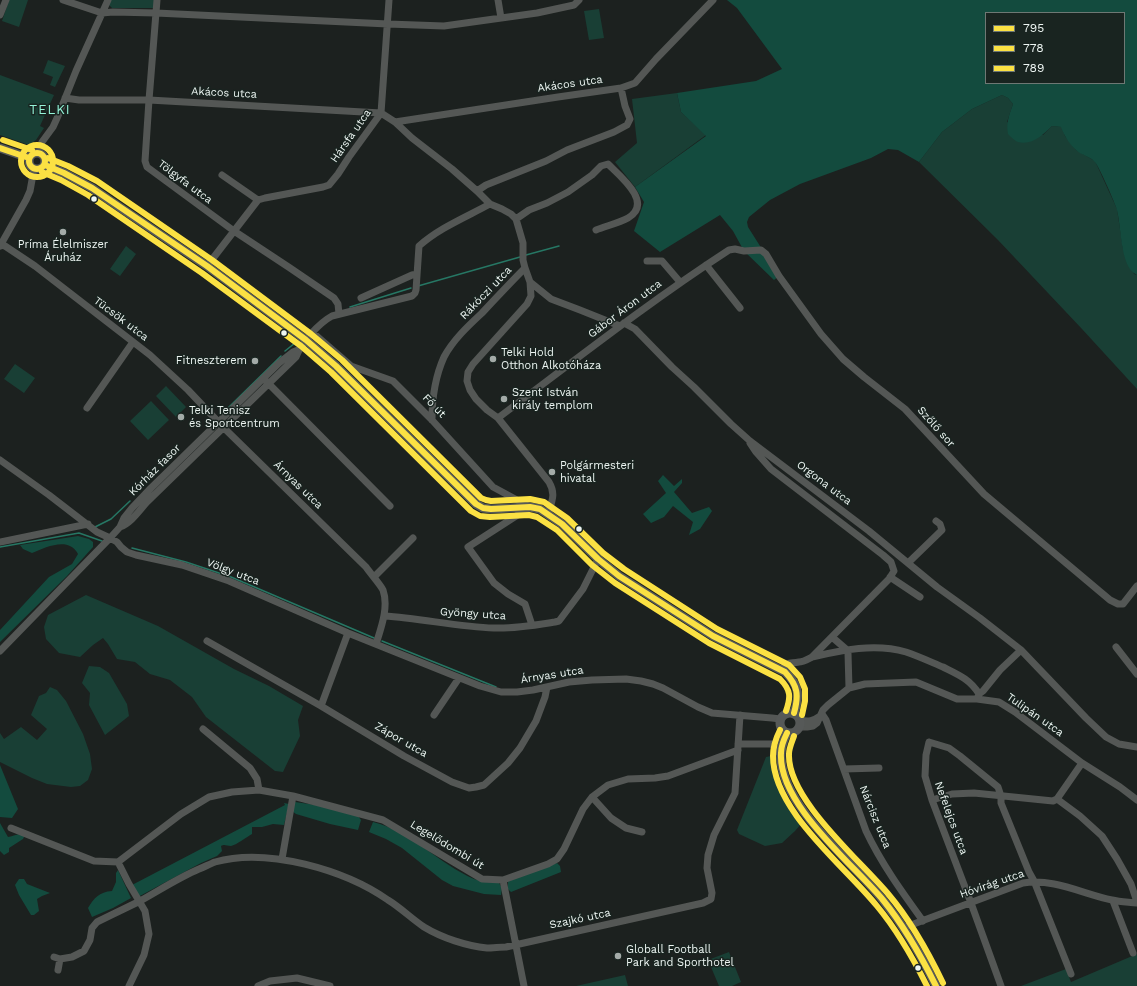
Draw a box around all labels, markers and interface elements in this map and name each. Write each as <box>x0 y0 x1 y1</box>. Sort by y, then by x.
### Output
legend <box>985 12 1125 84</box>
text: 795 <box>1023 21 1044 35</box>
text: 778 <box>1023 41 1044 55</box>
text: 789 <box>1023 61 1044 75</box>
street label: Akácos utca <box>537 73 603 95</box>
street label: Akácos utca <box>191 85 257 101</box>
district label: TELKI <box>29 102 71 118</box>
street label: Hársfa utca <box>328 107 374 165</box>
street label: Tölgyfa utca <box>155 157 215 207</box>
unlabelled marker <box>89 194 99 204</box>
marker: Príma Élelmiszer Áruház <box>58 227 68 237</box>
place label: Príma Élelmiszer Áruház <box>18 238 108 264</box>
street label: Rákóczi utca <box>457 264 515 322</box>
street label: Gábor Áron utca <box>586 277 664 341</box>
street label: Tücsök utca <box>91 294 151 344</box>
unlabelled marker <box>279 328 289 338</box>
place label: Telki Hold Otthon Alkotóháza <box>501 346 601 372</box>
place label: Fitneszterem <box>176 354 247 368</box>
marker: Telki Hold Otthon Alkotóháza <box>488 354 498 364</box>
marker: Fitneszterem <box>250 356 260 366</box>
place label: Szent István király templom <box>512 386 593 412</box>
street label: Fő út <box>420 391 448 421</box>
marker: Szent István király templom <box>499 394 509 404</box>
place label: Telki Tenisz és Sportcentrum <box>189 404 280 430</box>
street label: Szőlő sor <box>914 404 958 450</box>
marker: Telki Tenisz és Sportcentrum <box>176 412 186 422</box>
street label: Kórház fasor <box>126 441 184 499</box>
street label: Árnyas utca <box>271 458 325 512</box>
street label: Orgona utca <box>794 458 854 508</box>
place label: Polgármesteri hivatal <box>560 459 634 485</box>
marker: Polgármesteri hivatal <box>547 467 557 477</box>
unlabelled marker <box>574 524 584 534</box>
street label: Völgy utca <box>205 556 261 588</box>
street label: Gyöngy utca <box>440 605 506 623</box>
street label: Árnyas utca <box>520 664 584 686</box>
street label: Tulipán utca <box>1004 691 1066 739</box>
street label: Zápor utca <box>372 720 430 760</box>
street label: Nefelejcs utca <box>932 780 970 856</box>
street label: Nárcisz utca <box>856 784 894 850</box>
street label: Legelődombi út <box>408 818 486 872</box>
street label: Hóvirág utca <box>958 867 1026 901</box>
street label: Szajkó utca <box>548 906 612 932</box>
place label: Globall Football Park and Sporthotel <box>626 943 734 969</box>
marker: Globall Football Park and Sporthotel <box>613 951 623 961</box>
unlabelled marker <box>913 963 923 973</box>

